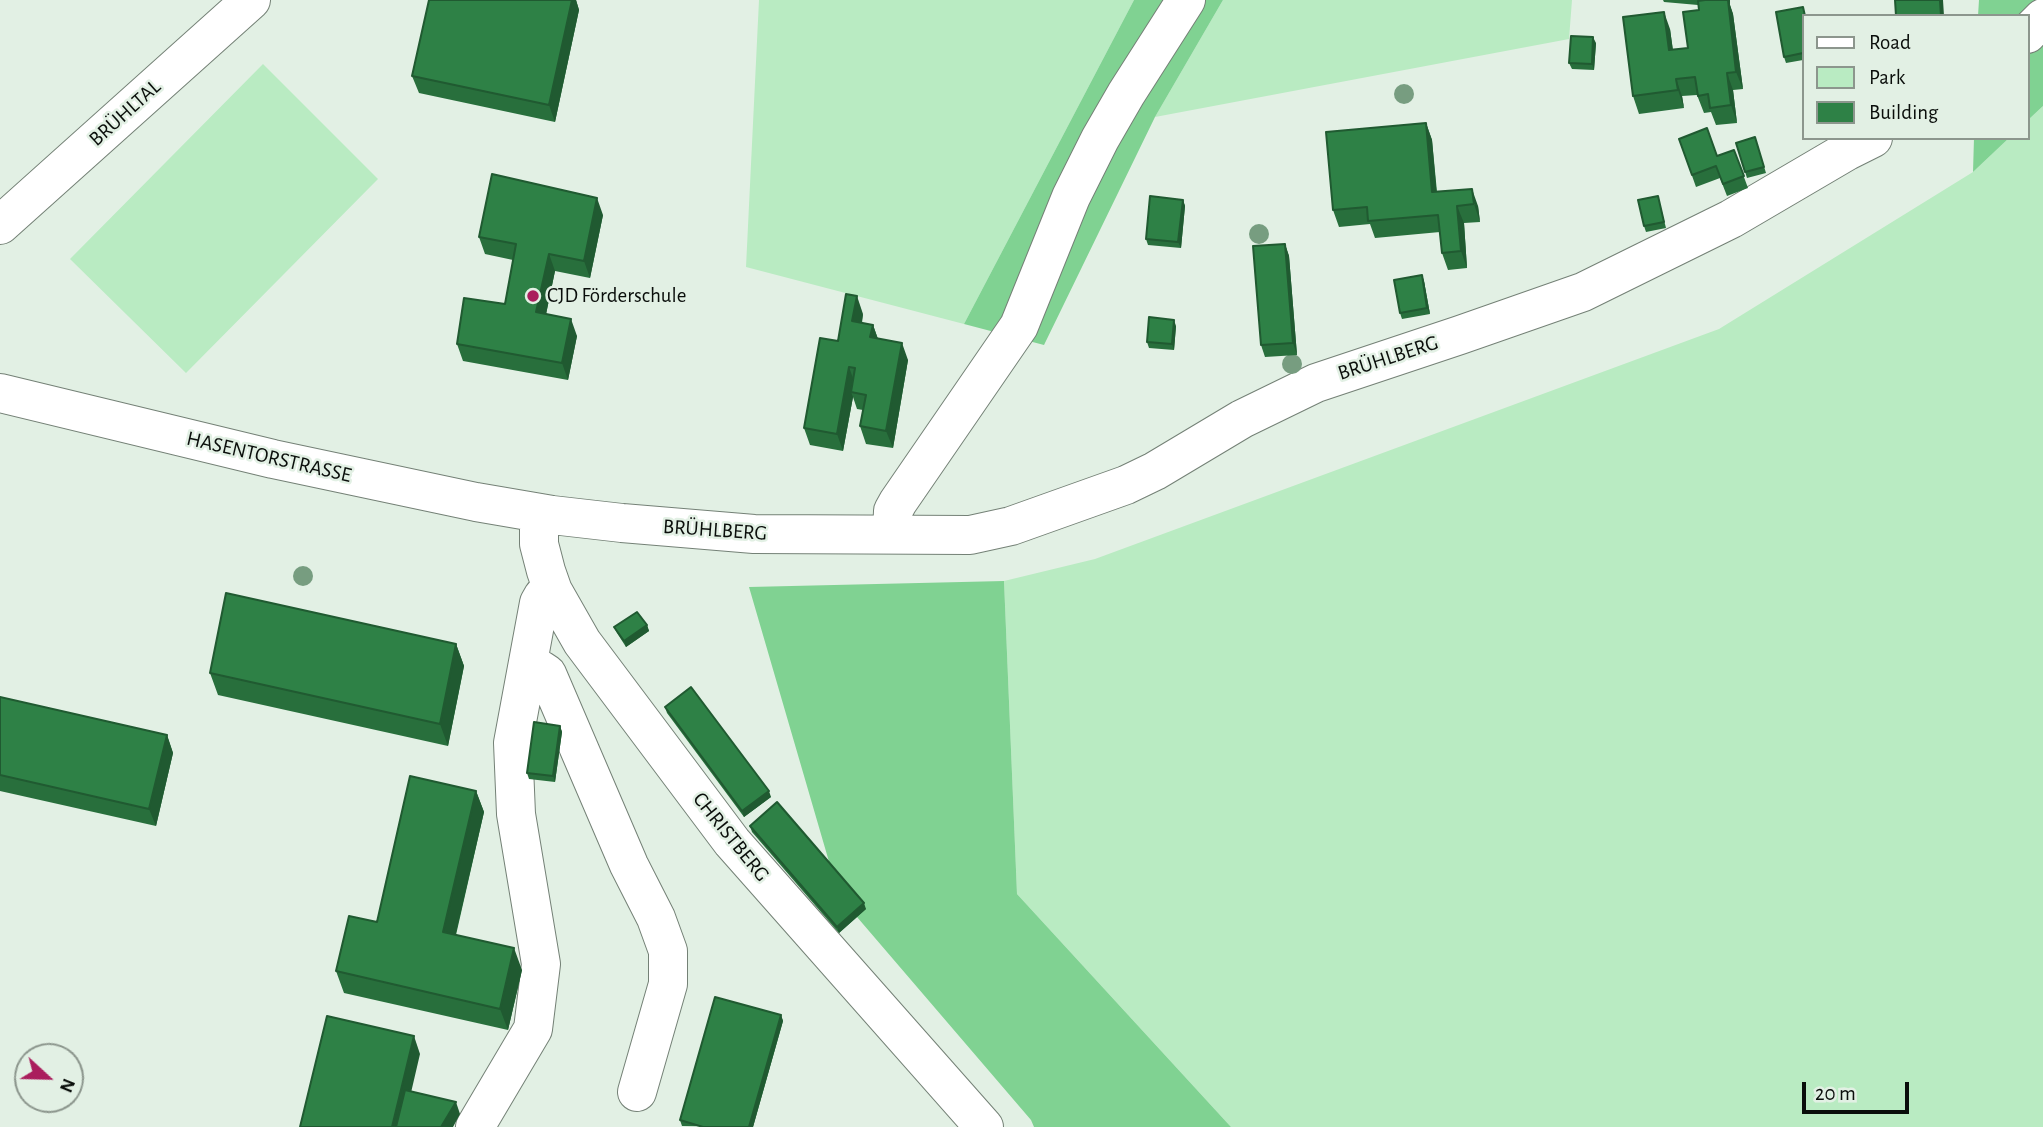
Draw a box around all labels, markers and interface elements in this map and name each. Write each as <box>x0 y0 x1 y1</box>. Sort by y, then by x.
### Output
legend <box>1801 14 2029 140</box>
text: Road <box>1869 32 1911 53</box>
text: Park <box>1869 67 1905 88</box>
street label: BRÜHLTAL <box>84 74 166 152</box>
text: Building <box>1869 102 1938 123</box>
place label: CJD Förderschule <box>547 283 686 309</box>
marker: CJD Förderschule <box>525 288 541 304</box>
street label: BRÜHLBERG <box>1335 330 1441 386</box>
street label: HASENTORSTRASSE <box>184 426 354 488</box>
street label: BRÜHLBERG <box>662 514 768 546</box>
street label: CHRISTBERG <box>687 787 775 887</box>
north arrow <box>14 1043 84 1113</box>
scale bar <box>1805 1068 1912 1112</box>
text: N <box>56 1076 78 1095</box>
text: 20 m <box>1815 1083 1856 1104</box>

